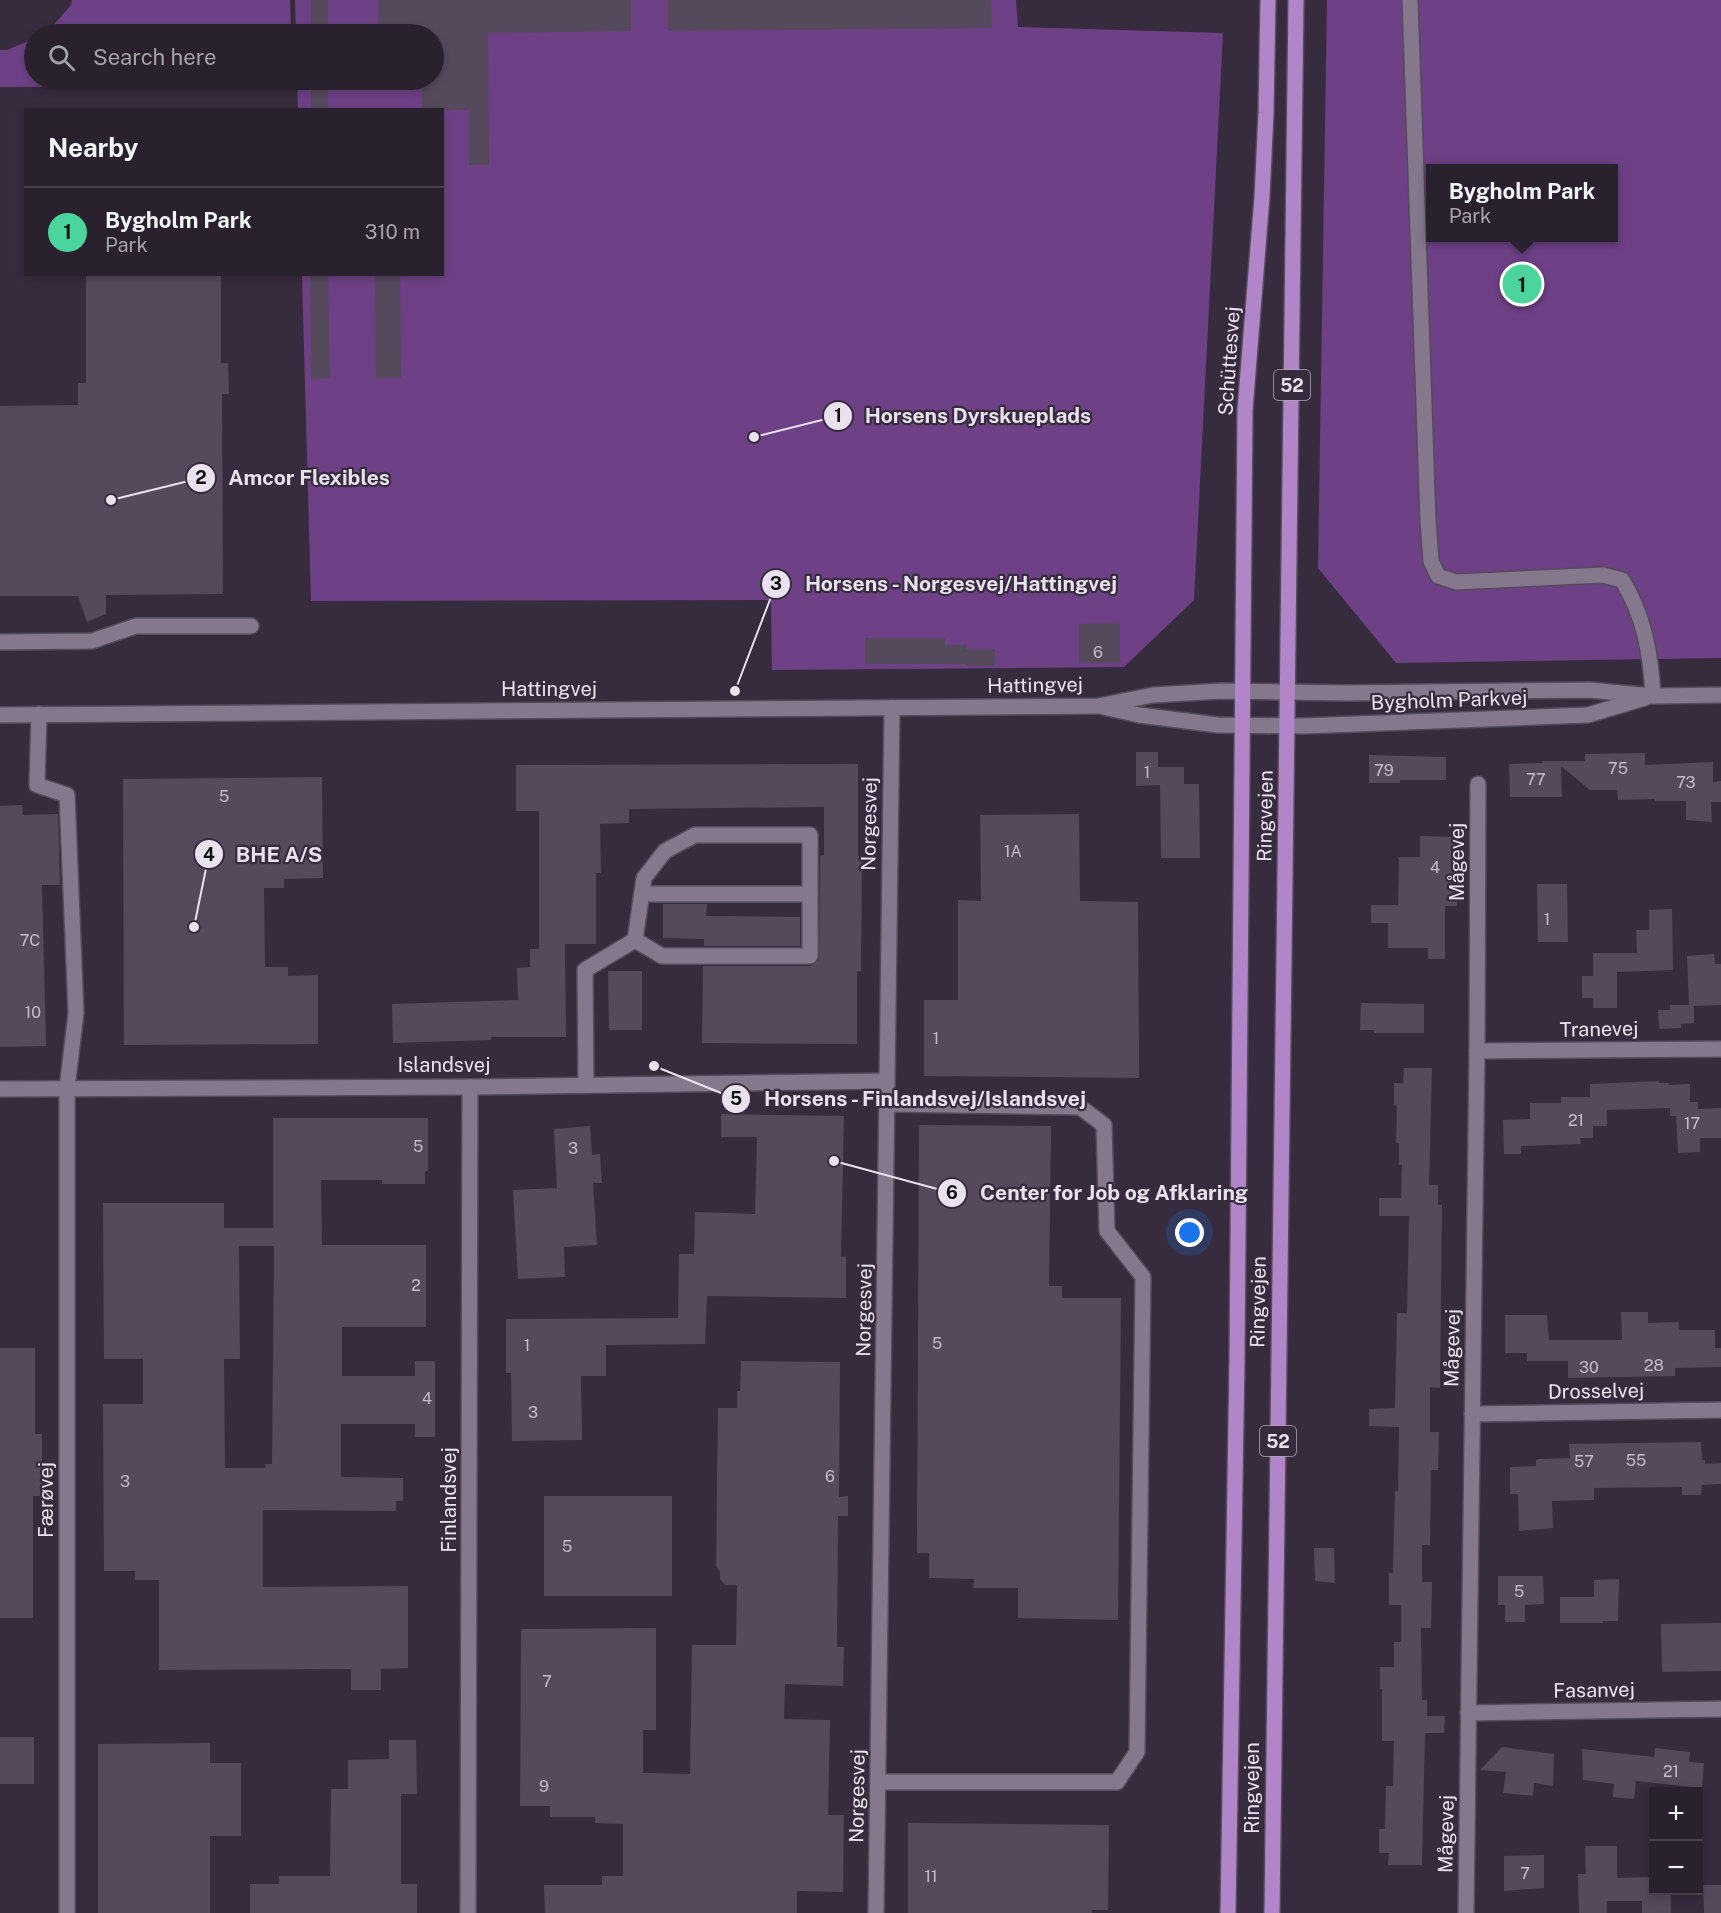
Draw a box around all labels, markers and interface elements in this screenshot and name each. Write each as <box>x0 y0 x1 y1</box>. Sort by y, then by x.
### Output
search box <box>24 24 444 90</box>
icon: search <box>45 41 78 74</box>
text: Search here <box>93 44 217 70</box>
text: Nearby <box>48 132 138 163</box>
popup <box>1426 164 1618 242</box>
text: Bygholm Park <box>1449 178 1595 204</box>
text: Park <box>1449 204 1491 228</box>
text: Bygholm Park <box>105 207 252 233</box>
text: 1 <box>63 220 72 244</box>
text: 310 m <box>365 220 420 244</box>
text: Park <box>105 233 148 257</box>
pin: 1 <box>1502 262 1541 306</box>
street label: Schüttesvej <box>1213 306 1245 416</box>
road number: 52 <box>1274 370 1310 400</box>
callout: Horsens Dyrskueplads <box>823 397 1104 436</box>
text: Horsens Dyrskueplads <box>865 403 1091 428</box>
text: 1 <box>834 405 842 426</box>
callout: Amcor Flexibles <box>186 459 401 498</box>
text: Amcor Flexibles <box>228 465 390 490</box>
text: 2 <box>195 467 207 488</box>
callout: Horsens - Norgesvej/Hattingvej <box>761 564 1130 603</box>
text: Horsens - Norgesvej/Hattingvej <box>805 571 1117 596</box>
text: 3 <box>770 573 782 594</box>
house number: 6 <box>1093 643 1103 662</box>
street label: Hattingvej <box>987 672 1083 698</box>
street label: Hattingvej <box>501 677 597 701</box>
street label: Bygholm Parkvej <box>1370 685 1528 715</box>
house number: 75 <box>1608 759 1628 778</box>
house number: 79 <box>1374 761 1394 780</box>
house number: 1 <box>1144 763 1150 782</box>
street label: Ringvejen <box>1252 770 1278 862</box>
house number: 77 <box>1526 770 1546 789</box>
house number: 73 <box>1676 773 1696 792</box>
street label: Norgesvej <box>856 777 882 871</box>
house number: 5 <box>219 787 229 806</box>
street label: Mågevej <box>1445 823 1469 901</box>
callout: BHE A/S <box>194 835 335 874</box>
text: BHE A/S <box>236 842 322 867</box>
house number: 1A <box>1004 842 1022 861</box>
text: 4 <box>203 844 215 865</box>
house number: 4 <box>1430 858 1440 877</box>
house number: 1 <box>1544 910 1550 929</box>
house number: 7C <box>20 931 40 950</box>
house number: 10 <box>25 1003 41 1022</box>
street label: Tranevej <box>1559 1016 1639 1042</box>
house number: 1 <box>933 1029 939 1048</box>
street label: Islandsvej <box>398 1053 490 1077</box>
callout: Horsens - Finlandsvej/Islandsvej <box>721 1080 1100 1119</box>
text: Horsens - Finlandsvej/Islandsvej <box>764 1086 1086 1111</box>
text: 5 <box>730 1088 742 1109</box>
house number: 21 <box>1568 1111 1584 1130</box>
house number: 17 <box>1684 1114 1700 1133</box>
house number: 5 <box>413 1137 423 1156</box>
house number: 3 <box>568 1139 578 1158</box>
callout: Center for Job og Afklaring <box>937 1173 1260 1212</box>
text: Center for Job og Afklaring <box>980 1180 1248 1205</box>
text: 6 <box>946 1182 958 1203</box>
your location <box>1175 1218 1204 1247</box>
street label: Ringvejen <box>1245 1256 1271 1348</box>
street label: Norgesvej <box>851 1263 877 1357</box>
house number: 2 <box>411 1276 421 1295</box>
street label: Mågevej <box>1439 1309 1465 1387</box>
house number: 5 <box>932 1334 942 1353</box>
house number: 1 <box>524 1336 530 1355</box>
house number: 28 <box>1644 1356 1664 1375</box>
house number: 30 <box>1579 1358 1599 1377</box>
street label: Drosselvej <box>1548 1378 1644 1404</box>
house number: 4 <box>422 1389 432 1408</box>
house number: 3 <box>528 1403 538 1422</box>
road number: 52 <box>1260 1426 1296 1456</box>
street label: Finlandsvej <box>437 1447 461 1553</box>
house number: 55 <box>1626 1451 1646 1470</box>
house number: 57 <box>1574 1452 1594 1471</box>
street label: Færøvej <box>34 1462 58 1538</box>
house number: 6 <box>825 1467 835 1486</box>
house number: 3 <box>120 1472 130 1491</box>
house number: 5 <box>562 1537 572 1556</box>
house number: 5 <box>1514 1582 1524 1601</box>
house number: 7 <box>542 1672 552 1691</box>
street label: Fasanvej <box>1553 1677 1635 1703</box>
street label: Ringvejen <box>1240 1742 1264 1834</box>
street label: Norgesvej <box>844 1749 870 1843</box>
house number: 21 <box>1663 1762 1679 1781</box>
house number: 9 <box>539 1777 549 1796</box>
map controls <box>1649 1787 1703 1895</box>
button: + <box>1649 1787 1703 1841</box>
street label: Mågevej <box>1433 1795 1459 1873</box>
button: − <box>1649 1841 1703 1895</box>
house number: 7 <box>1520 1864 1530 1883</box>
house number: 11 <box>924 1867 938 1886</box>

